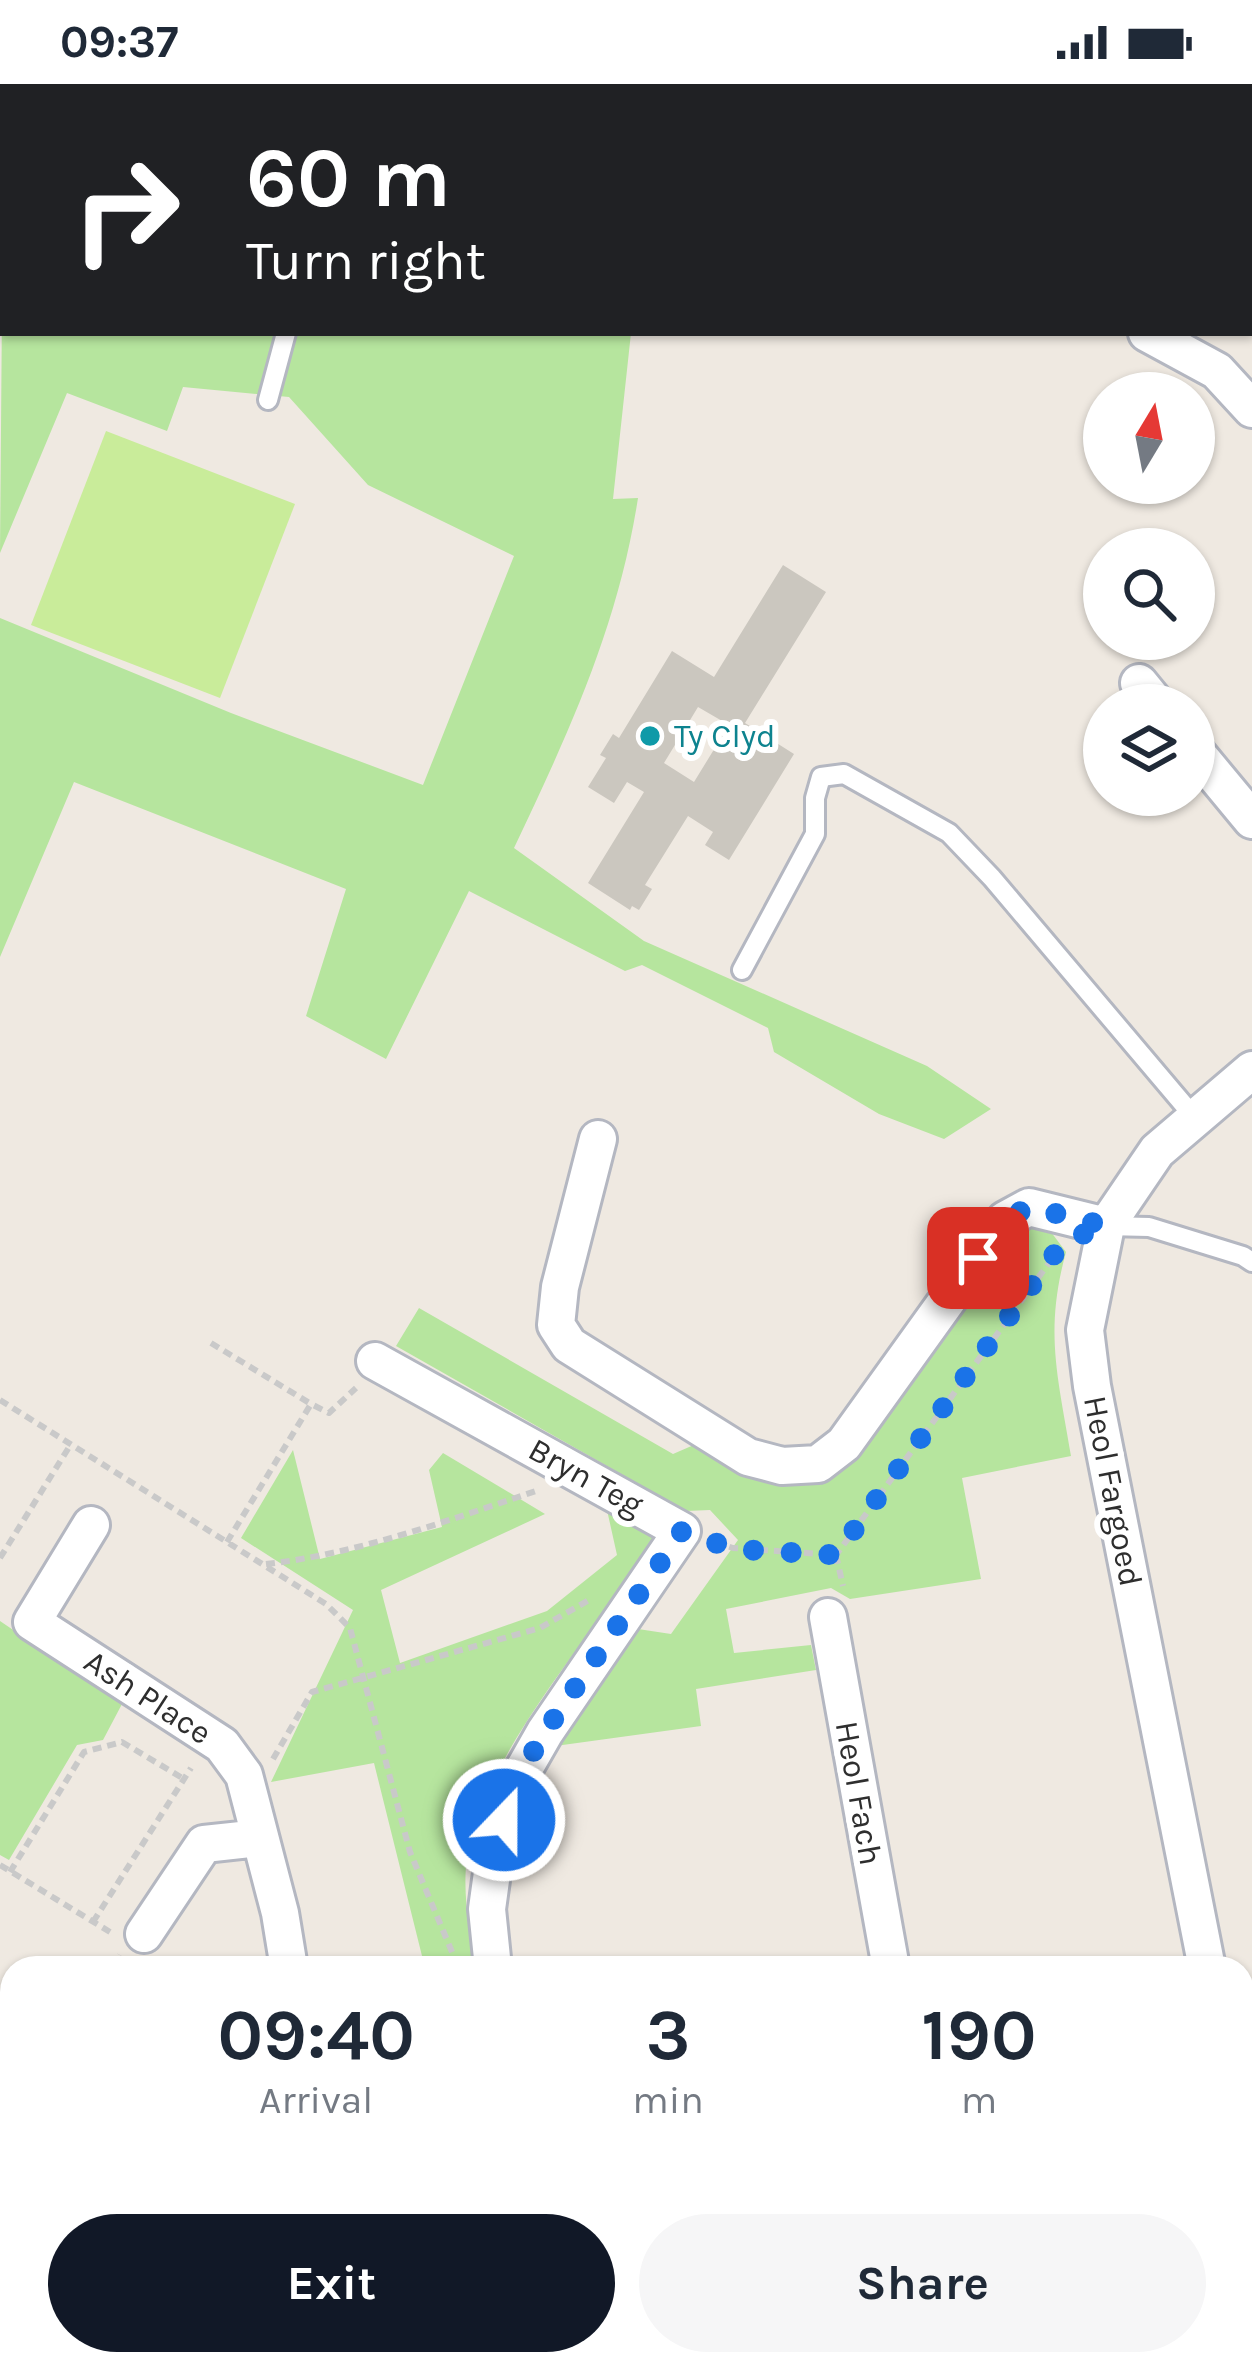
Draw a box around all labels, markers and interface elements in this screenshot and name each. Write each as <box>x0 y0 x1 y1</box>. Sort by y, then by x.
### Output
text: 09:37 <box>60 16 178 68</box>
text: 60 m <box>246 129 451 227</box>
icon: right <box>48 132 204 288</box>
text: Turn right <box>246 229 486 293</box>
north arrow <box>1083 372 1215 504</box>
map controls <box>1083 372 1215 816</box>
button: search <box>1083 528 1215 660</box>
button: layers <box>1083 684 1215 816</box>
place label: Ty Clyd <box>674 717 776 755</box>
marker: Ty Clyd <box>637 723 663 749</box>
pin <box>927 1207 1029 1309</box>
icon: arrive <box>945 1225 1011 1291</box>
street label: Heol Fargoed <box>1076 1392 1150 1590</box>
street label: Bryn Teg <box>522 1430 650 1524</box>
street label: Ash Place <box>77 1642 219 1752</box>
street label: Heol Fach <box>828 1718 890 1868</box>
position arrow <box>441 1757 567 1883</box>
text: 09:40 <box>217 1993 415 2077</box>
text: 3 <box>646 1993 690 2077</box>
text: 190 <box>921 1993 1037 2077</box>
text: Arrival <box>259 2077 373 2123</box>
text: min <box>632 2077 704 2123</box>
text: m <box>961 2077 997 2123</box>
button: Exit <box>48 2214 615 2352</box>
button: Share <box>639 2214 1206 2352</box>

